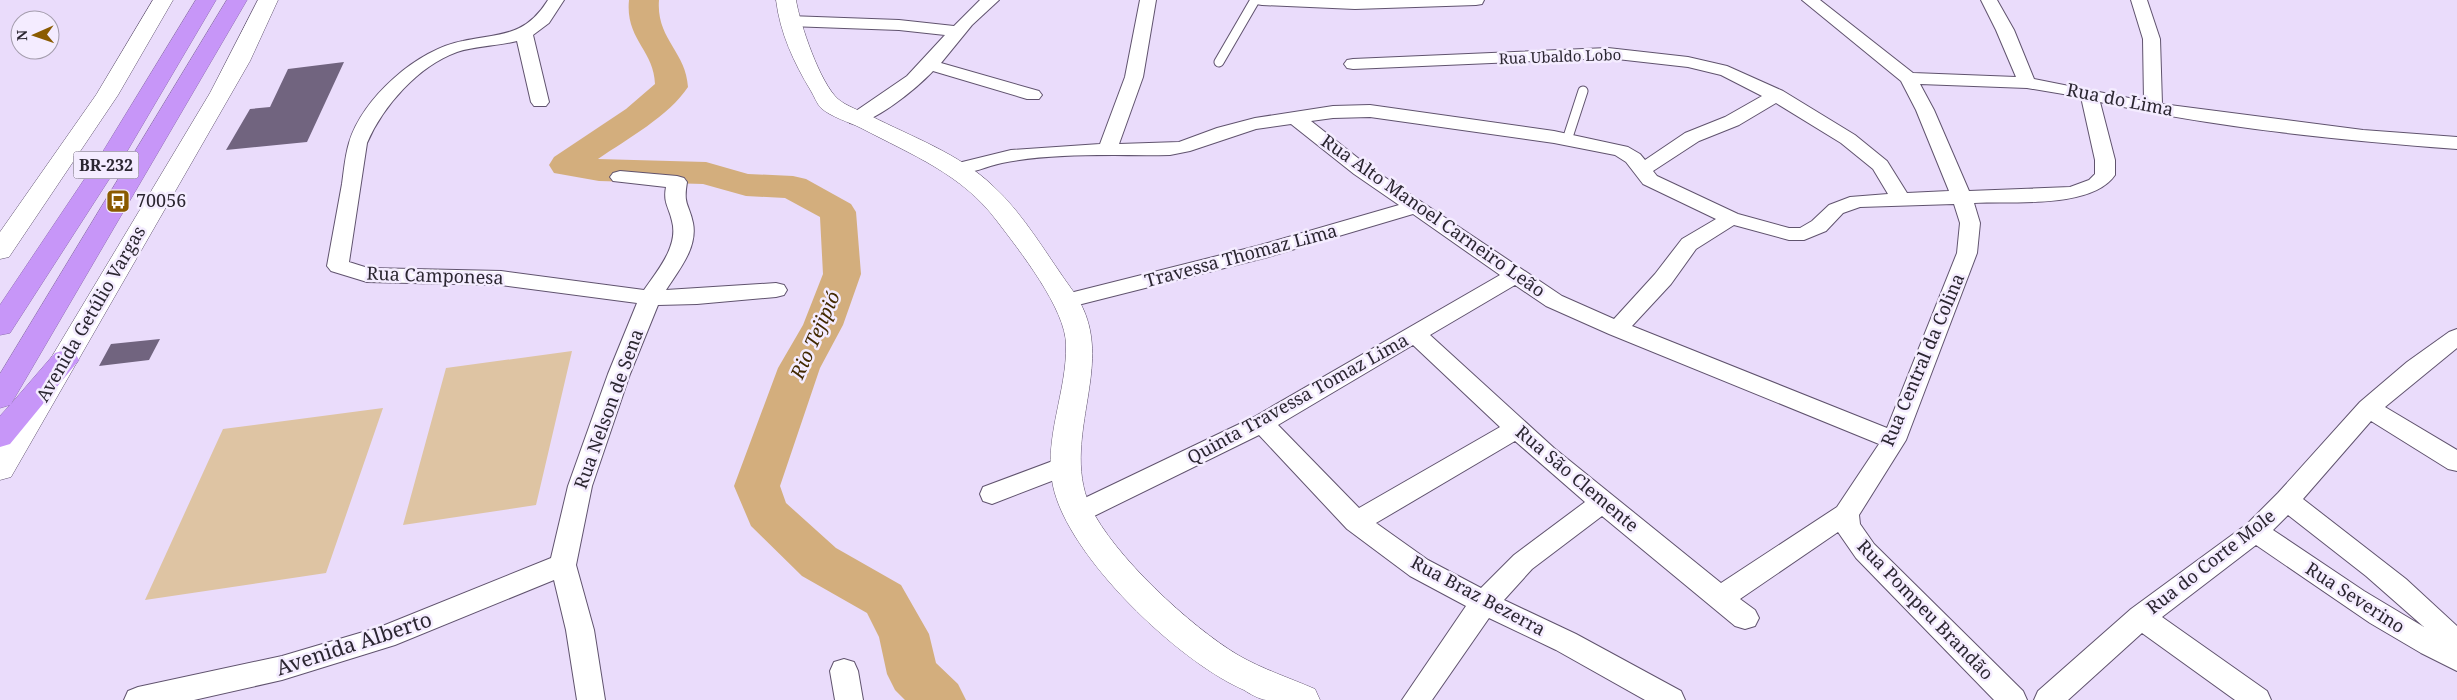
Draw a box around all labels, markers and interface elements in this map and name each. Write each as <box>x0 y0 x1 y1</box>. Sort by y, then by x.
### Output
north arrow <box>10 10 60 60</box>
text: N <box>12 30 31 41</box>
street label: Rua Ubaldo Lobo <box>1498 44 1621 68</box>
street label: Rua do Lima <box>2065 77 2176 121</box>
street label: Rua Alto Manoel Carneiro Leão <box>1317 128 1550 302</box>
road number: BR-232 <box>74 152 138 178</box>
bus stop icon: 70056 <box>105 188 131 214</box>
place label: 70056 <box>136 188 186 212</box>
street label: Travessa Thomaz Lima <box>1142 218 1340 292</box>
street label: Avenida Getúlio Vargas <box>30 221 150 406</box>
street label: Rua Camponesa <box>366 261 504 289</box>
street label: Rua Central da Colina <box>1875 270 1969 450</box>
water label: Rio Tejipió <box>784 287 846 384</box>
street label: Rua Nelson de Sena <box>568 325 648 492</box>
street label: Quinta Travessa Tomaz Lima <box>1183 327 1412 469</box>
street label: Rua São Clemente <box>1511 420 1644 537</box>
street label: Rua do Corte Mole <box>2141 503 2280 619</box>
street label: Rua Pompeu Brandão <box>1852 534 1999 685</box>
street label: Rua Braz Bezerra <box>1407 550 1550 641</box>
street label: Rua Severino <box>2301 556 2410 638</box>
street label: Avenida Alberto <box>272 605 435 681</box>

